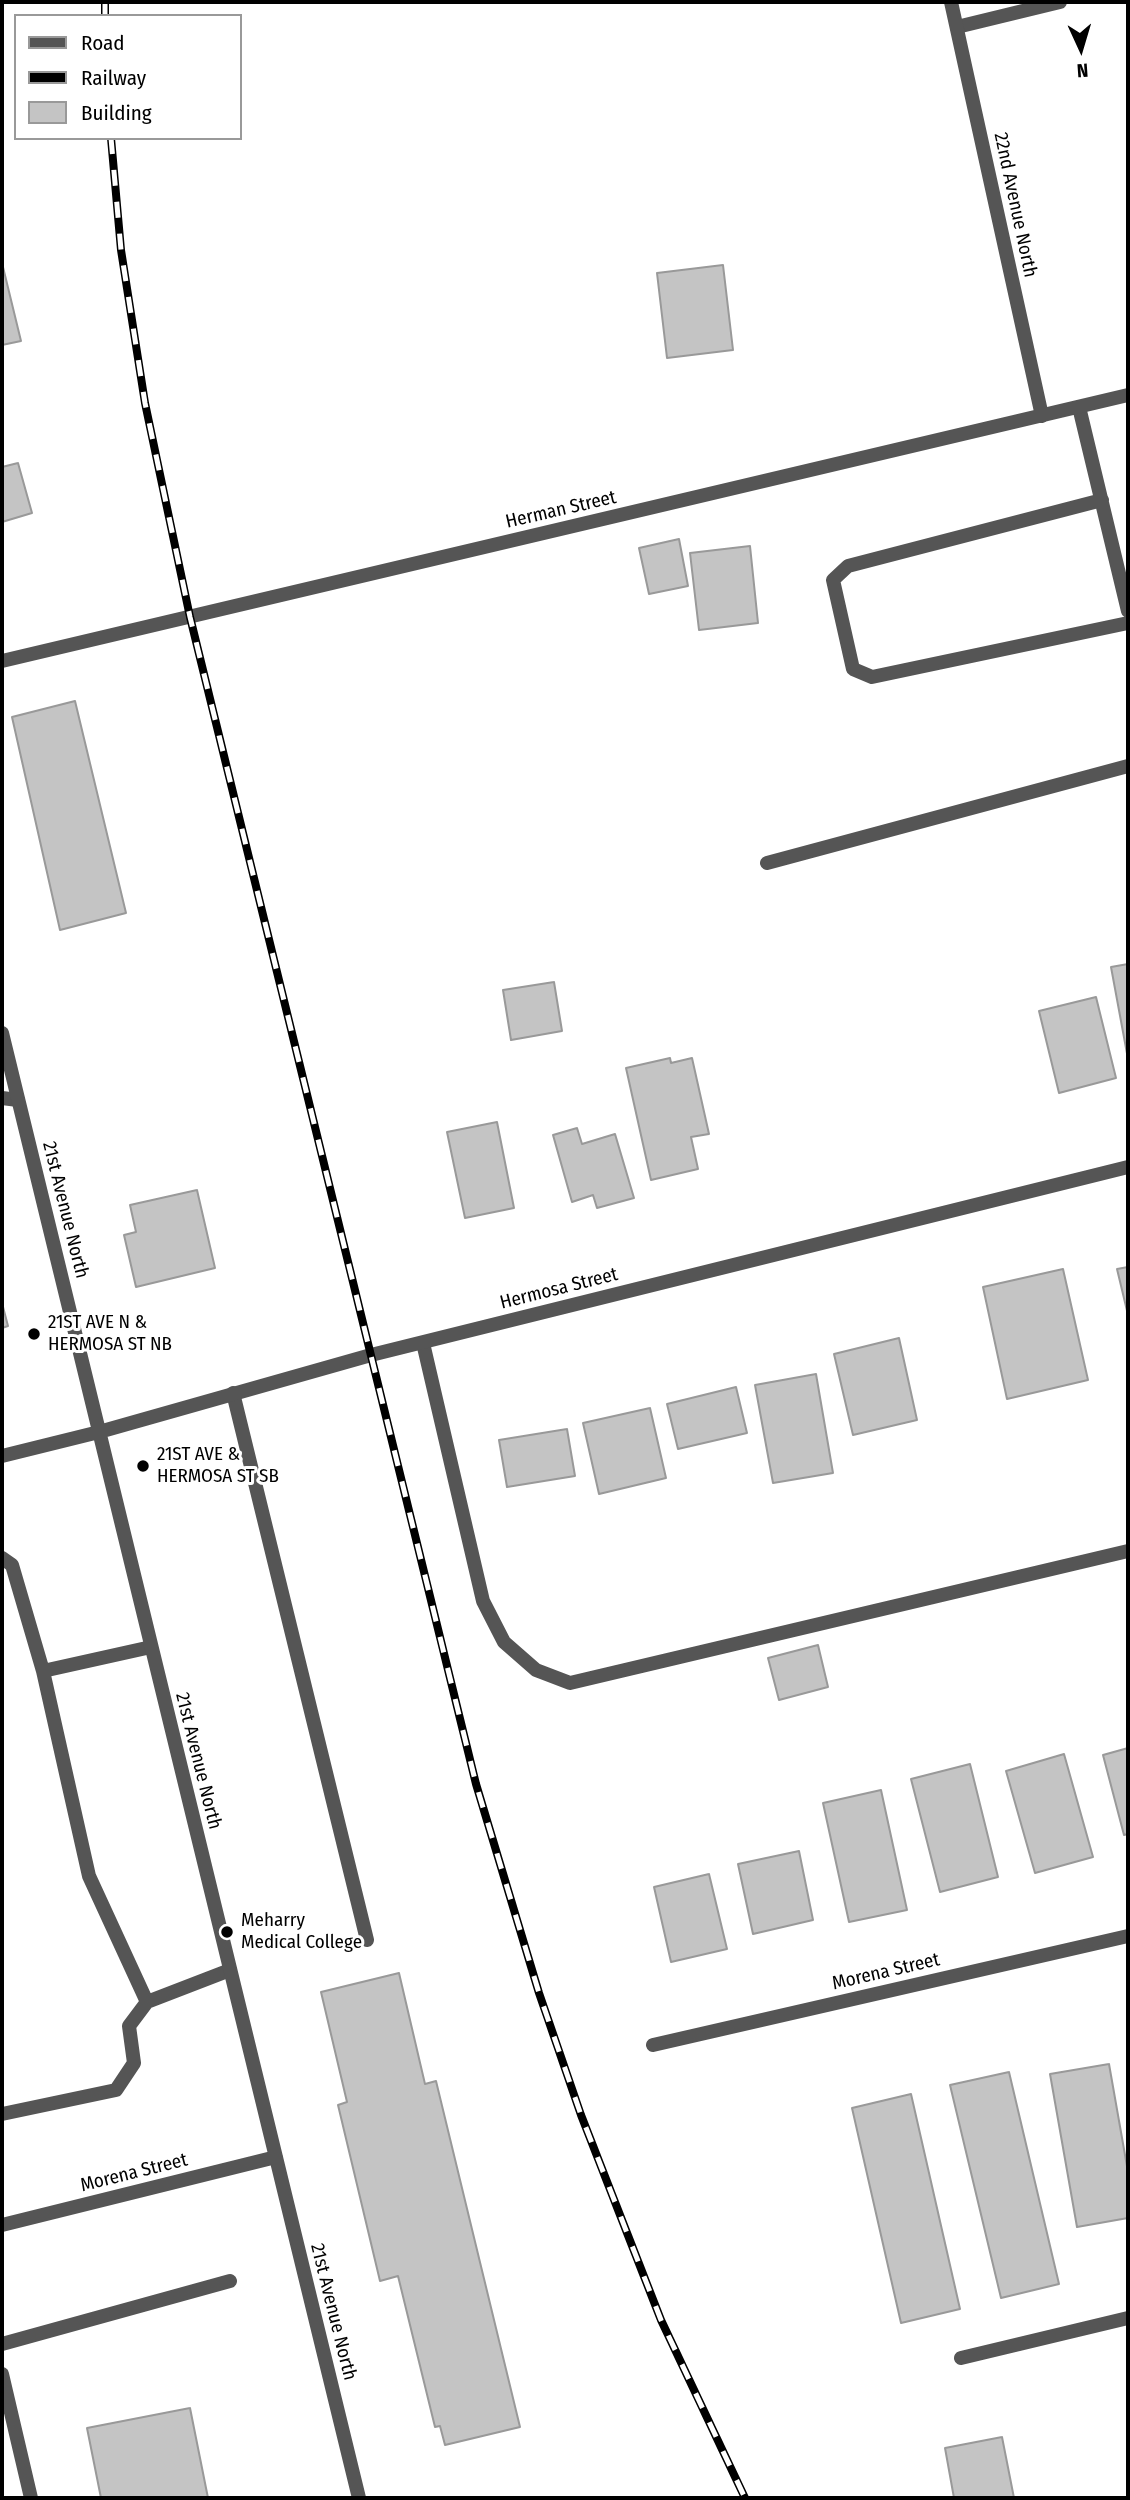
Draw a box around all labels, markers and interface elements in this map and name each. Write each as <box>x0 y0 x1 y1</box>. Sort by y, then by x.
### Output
legend <box>14 14 242 140</box>
north arrow <box>1046 14 1116 84</box>
text: Road <box>81 30 125 56</box>
text: N <box>1076 59 1089 82</box>
text: Railway <box>81 65 146 91</box>
text: Building <box>81 100 152 126</box>
street label: 22nd Avenue North <box>989 131 1041 279</box>
street label: Herman Street <box>504 486 618 534</box>
street label: 21st Avenue North <box>37 1139 93 1281</box>
street label: Hermosa Street <box>498 1263 620 1315</box>
place label: 21ST AVE N & HERMOSA ST NB <box>48 1312 172 1356</box>
marker: 21ST AVE N & HERMOSA ST NB <box>26 1326 42 1342</box>
place label: 21ST AVE & HERMOSA ST SB <box>157 1444 279 1488</box>
marker: 21ST AVE & HERMOSA ST SB <box>135 1458 151 1474</box>
street label: 21st Avenue North <box>170 1690 226 1832</box>
place label: Meharry Medical College <box>241 1910 362 1954</box>
marker: Meharry Medical College <box>219 1924 235 1940</box>
street label: Morena Street <box>830 1949 942 1995</box>
street label: Morena Street <box>78 2149 190 2197</box>
street label: 21st Avenue North <box>305 2241 361 2383</box>

